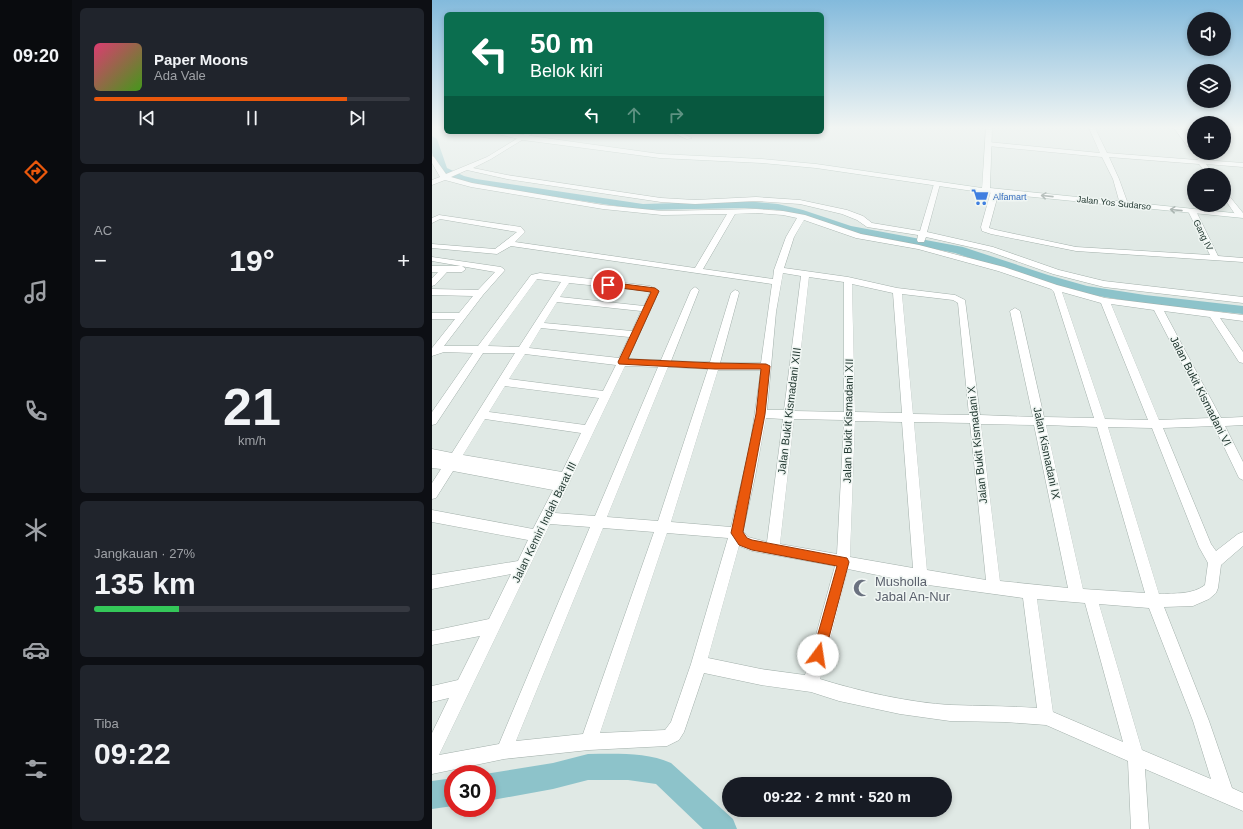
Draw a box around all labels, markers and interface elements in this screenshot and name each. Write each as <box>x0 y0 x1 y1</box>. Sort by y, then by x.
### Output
map controls <box>1187 12 1231 212</box>
button: sound <box>1187 12 1231 56</box>
icon: left <box>464 28 516 80</box>
text: 50 m <box>530 28 594 59</box>
text: 09:20 <box>13 46 59 66</box>
text: Paper Moons <box>154 51 248 68</box>
text: Belok kiri <box>530 61 603 81</box>
button: layers <box>1187 64 1231 108</box>
text: Ada Vale <box>154 68 206 83</box>
icon: left <box>581 104 603 126</box>
icon: ahead <box>623 104 645 126</box>
icon: right <box>665 104 687 126</box>
icon: previous <box>136 107 158 129</box>
icon: pause <box>241 107 263 129</box>
icon: next <box>346 107 368 129</box>
button: + <box>1187 116 1231 160</box>
icon: directions <box>22 158 50 186</box>
button: − <box>1187 168 1231 212</box>
supermarket icon: Alfamart <box>970 187 990 207</box>
place label: Alfamart <box>993 192 1027 202</box>
one-way arrow <box>1041 193 1054 200</box>
street label: Jalan Yos Sudarso <box>1076 194 1152 212</box>
one-way arrow <box>1170 206 1183 213</box>
street label: Gang IV <box>1191 218 1215 252</box>
text: AC <box>94 223 112 238</box>
text: 19° <box>229 244 275 277</box>
text: − <box>94 248 107 273</box>
text: + <box>397 248 410 273</box>
pin <box>591 268 625 302</box>
icon: arrive <box>597 274 619 296</box>
icon: music <box>22 278 50 306</box>
street label: Jalan Bukit Kismadani VI <box>1168 334 1234 448</box>
street label: Jalan Bukit Kismadani XIII <box>775 347 803 475</box>
street label: Jalan Bukit Kismadani XII <box>841 359 855 483</box>
text: 21 <box>223 378 281 436</box>
street label: Jalan Bukit Kismadani X <box>965 385 989 505</box>
icon: phone <box>22 397 50 425</box>
street label: Jalan Kismadani IX <box>1031 406 1063 501</box>
text: km/h <box>238 433 266 448</box>
street label: Jalan Kemiri Indah Barat III <box>510 460 578 584</box>
icon: climate <box>22 516 50 544</box>
text: Jangkauan · 27% <box>94 546 195 561</box>
text: 135 km <box>94 567 196 600</box>
place label: Musholla Jabal An-Nur <box>875 574 951 604</box>
mosque icon: Musholla Jabal An-Nur <box>852 578 872 598</box>
position arrow <box>797 634 839 676</box>
icon: car <box>22 636 50 664</box>
text: Tiba <box>94 716 119 731</box>
text: 09:22 <box>94 737 171 770</box>
icon: filters <box>22 755 50 783</box>
speed limit sign: 30 <box>444 765 496 817</box>
text: 09:22 · 2 mnt · 520 m <box>763 788 911 805</box>

